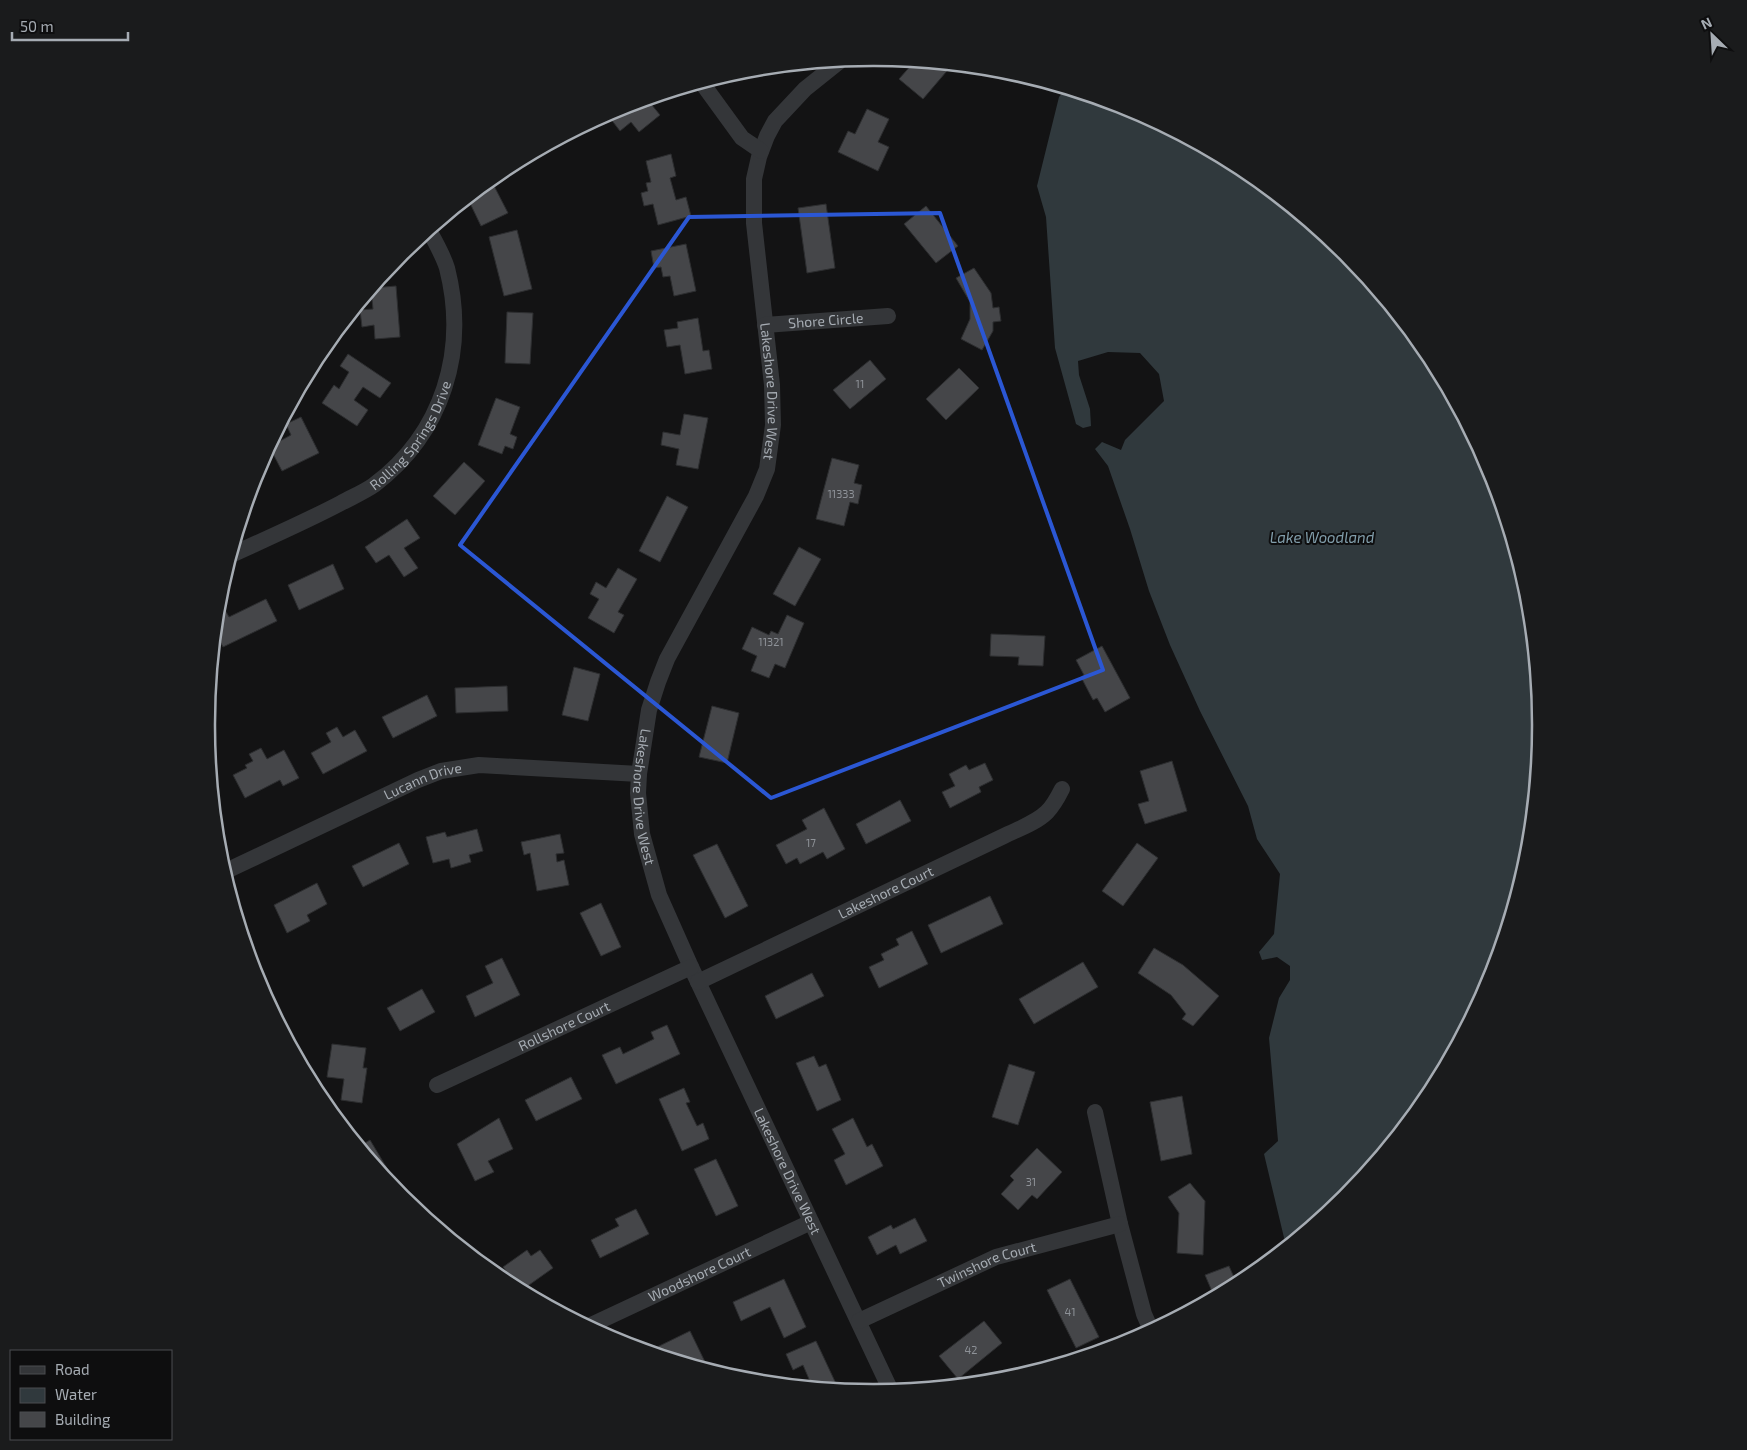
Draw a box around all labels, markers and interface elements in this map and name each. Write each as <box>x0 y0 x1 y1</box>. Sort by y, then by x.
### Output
scale bar <box>12 10 129 42</box>
north arrow <box>1687 10 1737 60</box>
text: N <box>1698 13 1714 33</box>
text: 50 m <box>20 17 54 35</box>
street label: Shore Circle <box>788 309 864 331</box>
street label: Lakeshore Drive West <box>757 322 782 461</box>
house number: 11 <box>856 377 864 390</box>
street label: Rolling Springs Drive <box>366 379 454 493</box>
house number: 11333 <box>827 487 855 500</box>
water label: Lake Woodland <box>1270 528 1375 546</box>
house number: 11321 <box>758 635 784 648</box>
street label: Lakeshore Drive West <box>630 727 659 867</box>
street label: Lucann Drive <box>381 759 463 803</box>
house number: 17 <box>806 836 816 849</box>
street label: Lakeshore Court <box>835 862 936 922</box>
street label: Rollshore Court <box>515 997 612 1054</box>
street label: Lakeshore Drive West <box>751 1105 825 1237</box>
house number: 31 <box>1026 1175 1036 1188</box>
street label: Twinshore Court <box>935 1238 1038 1291</box>
street label: Woodshore Court <box>645 1243 753 1305</box>
house number: 41 <box>1064 1305 1076 1318</box>
house number: 42 <box>965 1343 977 1356</box>
legend <box>10 1350 172 1440</box>
text: Road <box>55 1360 90 1378</box>
text: Water <box>55 1385 97 1403</box>
text: Building <box>55 1410 111 1428</box>

